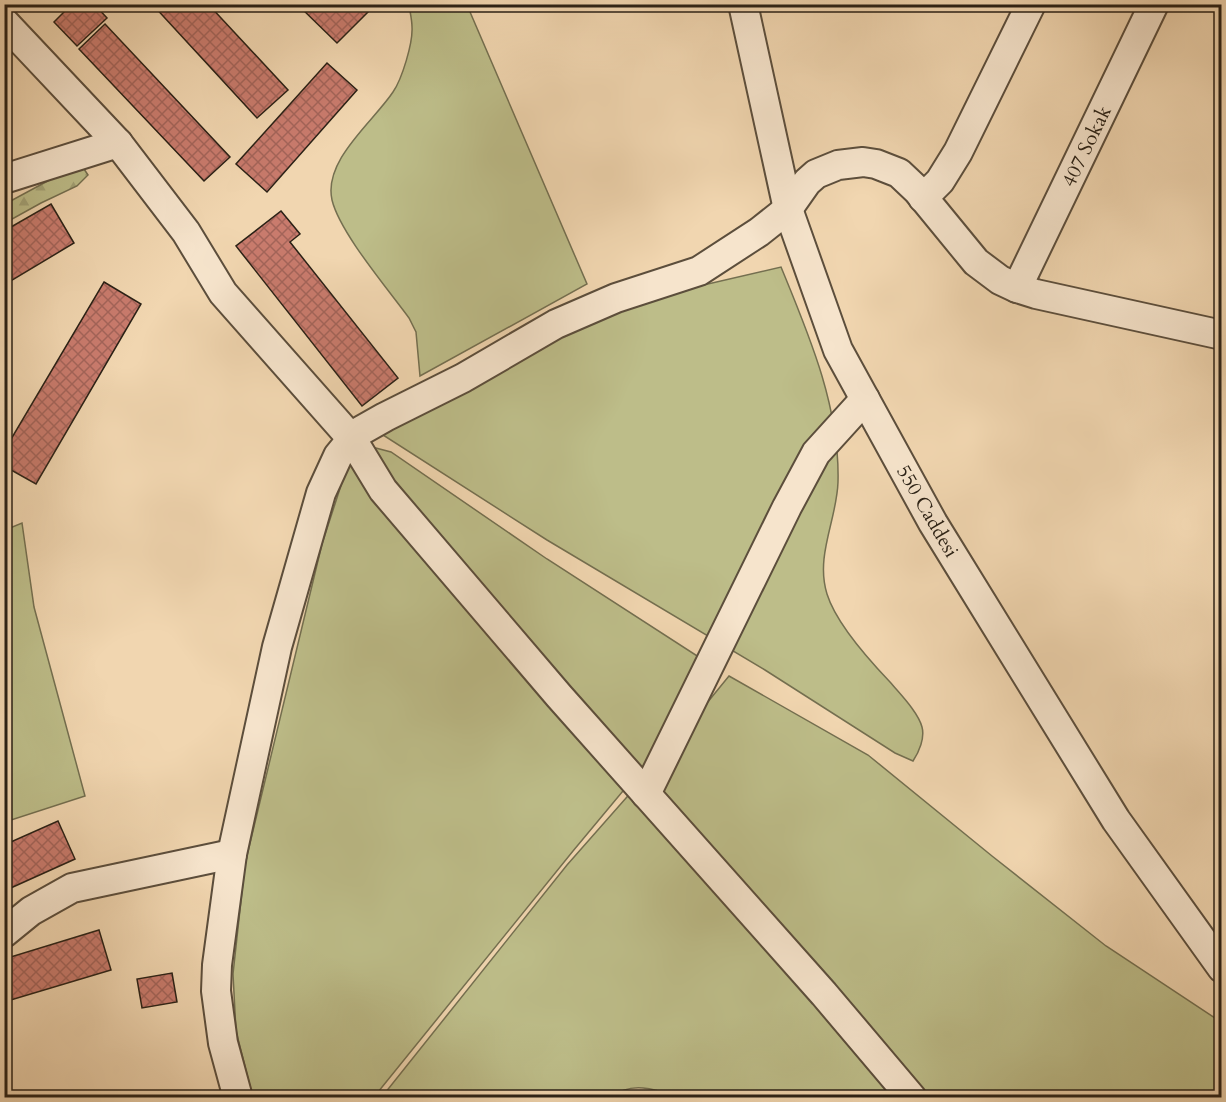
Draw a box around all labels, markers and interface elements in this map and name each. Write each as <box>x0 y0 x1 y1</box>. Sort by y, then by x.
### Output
street label: 407 Sokak <box>1055 101 1118 191</box>
street label: 550 Caddesi <box>890 460 965 563</box>

